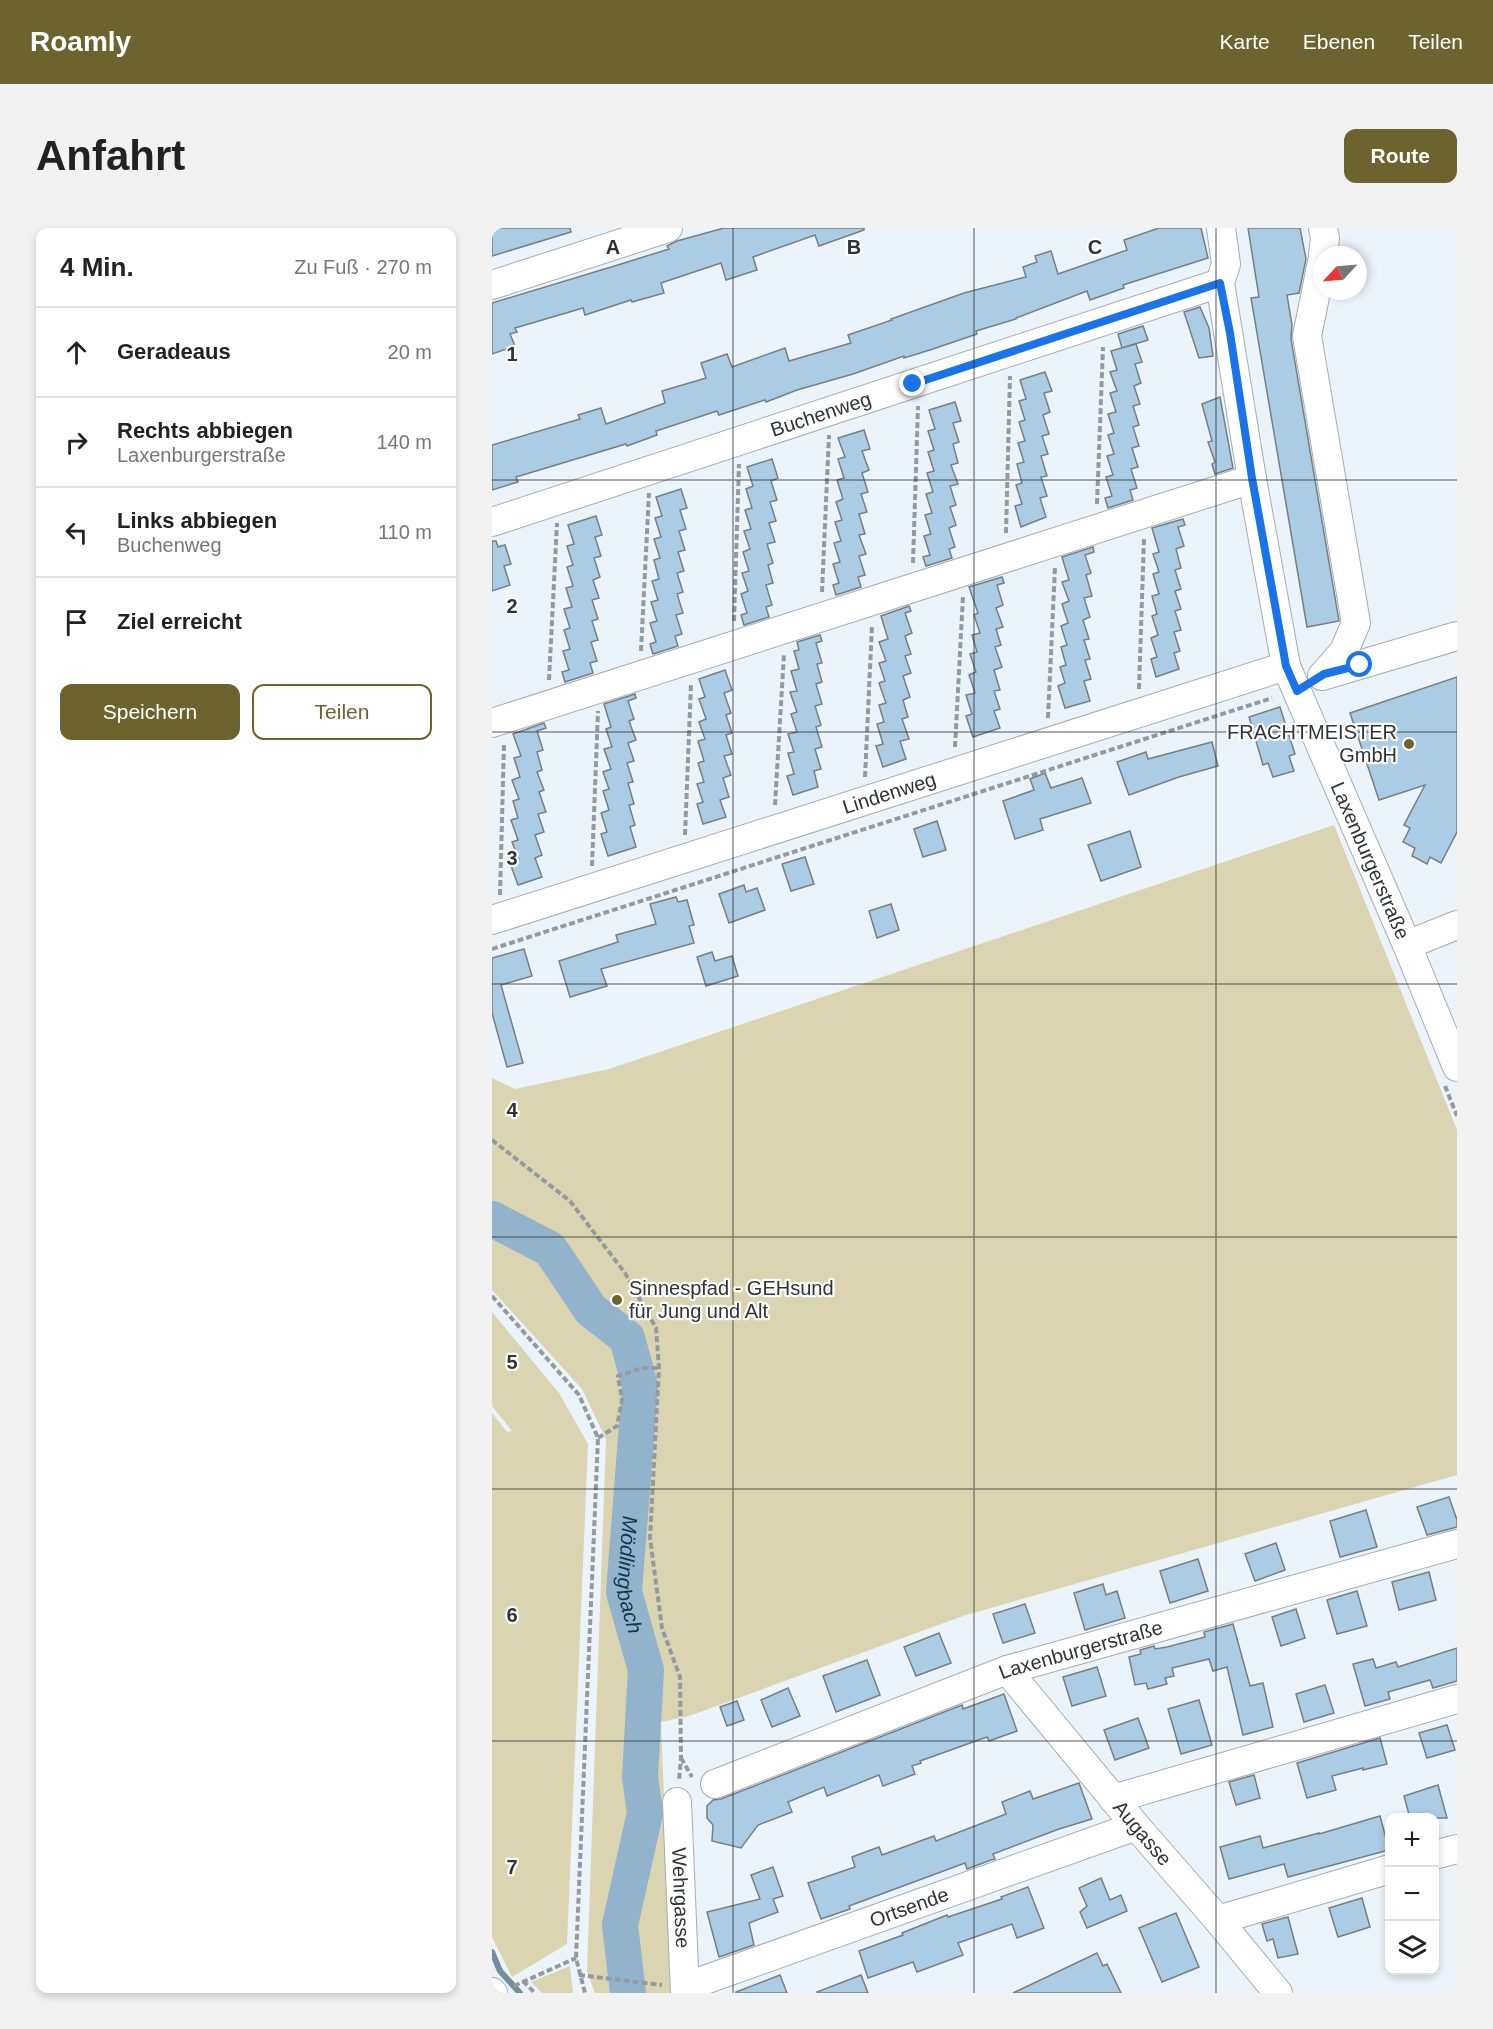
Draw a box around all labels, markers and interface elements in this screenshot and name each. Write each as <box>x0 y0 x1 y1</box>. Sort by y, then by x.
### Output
text: Roamly <box>30 26 131 57</box>
text: Karte <box>1220 30 1270 53</box>
text: Ebenen <box>1303 30 1375 53</box>
text: Teilen <box>1408 30 1463 53</box>
button: Route <box>1344 129 1457 183</box>
text: Anfahrt <box>36 132 185 179</box>
text: A <box>606 236 620 258</box>
text: B <box>847 236 861 258</box>
text: C <box>1088 236 1102 258</box>
north arrow <box>1313 246 1367 300</box>
text: 4 Min. <box>60 252 134 282</box>
text: Zu Fuß · 270 m <box>294 256 432 278</box>
icon: ahead <box>60 336 93 369</box>
text: Geradeaus <box>117 339 231 364</box>
text: 20 m <box>388 341 432 363</box>
text: 1 <box>506 343 518 365</box>
route end <box>899 370 925 396</box>
street label: Buchenweg <box>768 387 874 441</box>
text: Rechts abbiegen <box>117 418 293 443</box>
icon: right <box>60 426 93 459</box>
text: 140 m <box>376 431 432 453</box>
text: Laxenburgerstraße <box>117 444 286 466</box>
text: Links abbiegen <box>117 508 277 533</box>
icon: left <box>60 516 93 549</box>
text: 110 m <box>378 521 432 543</box>
text: Buchenweg <box>117 534 222 556</box>
text: 2 <box>506 595 518 617</box>
icon: arrive <box>60 606 93 639</box>
text: Ziel erreicht <box>117 609 242 634</box>
route start <box>1346 651 1372 677</box>
button: Speichern <box>60 684 240 740</box>
button: Teilen <box>252 684 432 740</box>
place label: FRACHTMEISTER GmbH <box>1227 721 1397 766</box>
marker: FRACHTMEISTER GmbH <box>1402 737 1416 751</box>
street label: Lindenweg <box>840 768 939 818</box>
street label: Laxenburgerstraße <box>1327 779 1414 942</box>
text: 3 <box>506 847 518 869</box>
text: 4 <box>506 1099 518 1121</box>
place label: Sinnespfad - GEHsund für Jung und Alt <box>629 1277 834 1322</box>
marker: Sinnespfad - GEHsund für Jung und Alt <box>610 1293 624 1307</box>
text: 5 <box>506 1351 518 1373</box>
water label: Mödlingbach <box>613 1515 647 1636</box>
text: 6 <box>506 1604 518 1626</box>
street label: Laxenburgerstraße <box>996 1616 1165 1683</box>
street label: Augasse <box>1109 1796 1176 1870</box>
map controls <box>1385 1813 1439 1975</box>
button: + <box>1385 1813 1439 1867</box>
street label: Wehrgasse <box>668 1847 694 1949</box>
text: 7 <box>506 1856 518 1878</box>
button: − <box>1385 1867 1439 1921</box>
street label: Ortsende <box>867 1883 952 1931</box>
button: layers <box>1385 1921 1439 1975</box>

